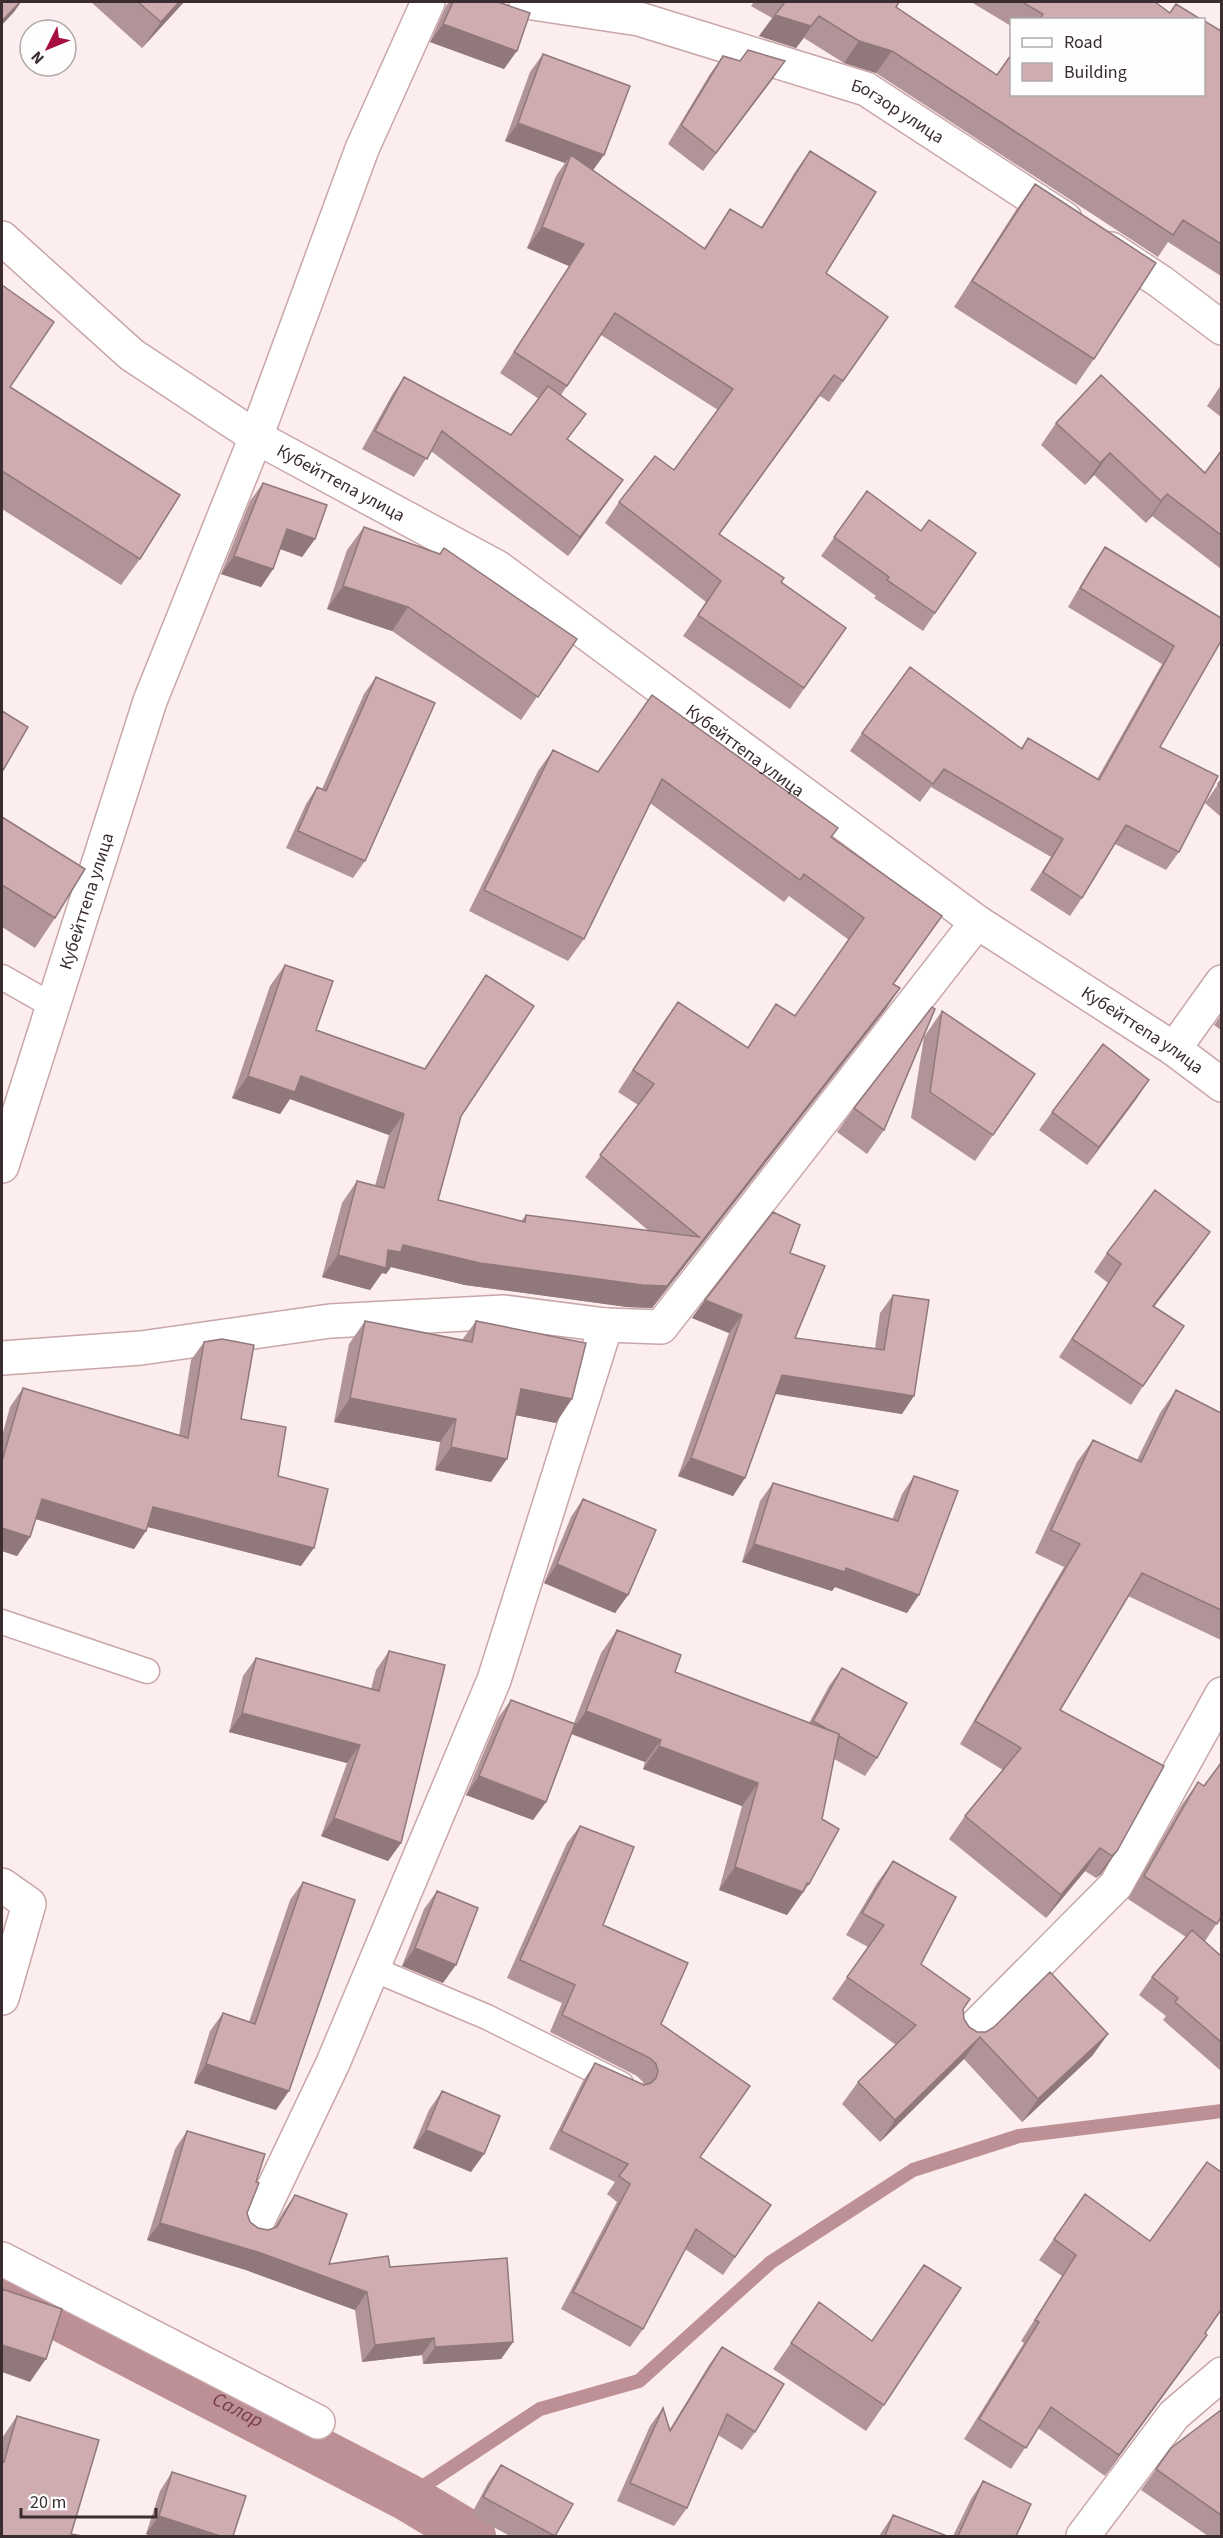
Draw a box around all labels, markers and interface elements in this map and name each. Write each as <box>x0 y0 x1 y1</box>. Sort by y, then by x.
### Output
north arrow <box>18 18 78 78</box>
legend <box>1010 18 1205 96</box>
text: Road <box>1064 30 1103 55</box>
text: N <box>26 46 49 69</box>
text: Building <box>1064 60 1127 85</box>
street label: Богзор улица <box>848 73 949 150</box>
street label: Кубейттепа улица <box>272 438 409 528</box>
street label: Кубейттепа улица <box>680 699 809 803</box>
street label: Кубейттепа улица <box>53 830 120 973</box>
street label: Кубейттепа улица <box>1076 980 1209 1080</box>
water label: Салар <box>207 2386 268 2435</box>
scale bar <box>21 2481 156 2519</box>
text: 20 m <box>30 2490 66 2515</box>

